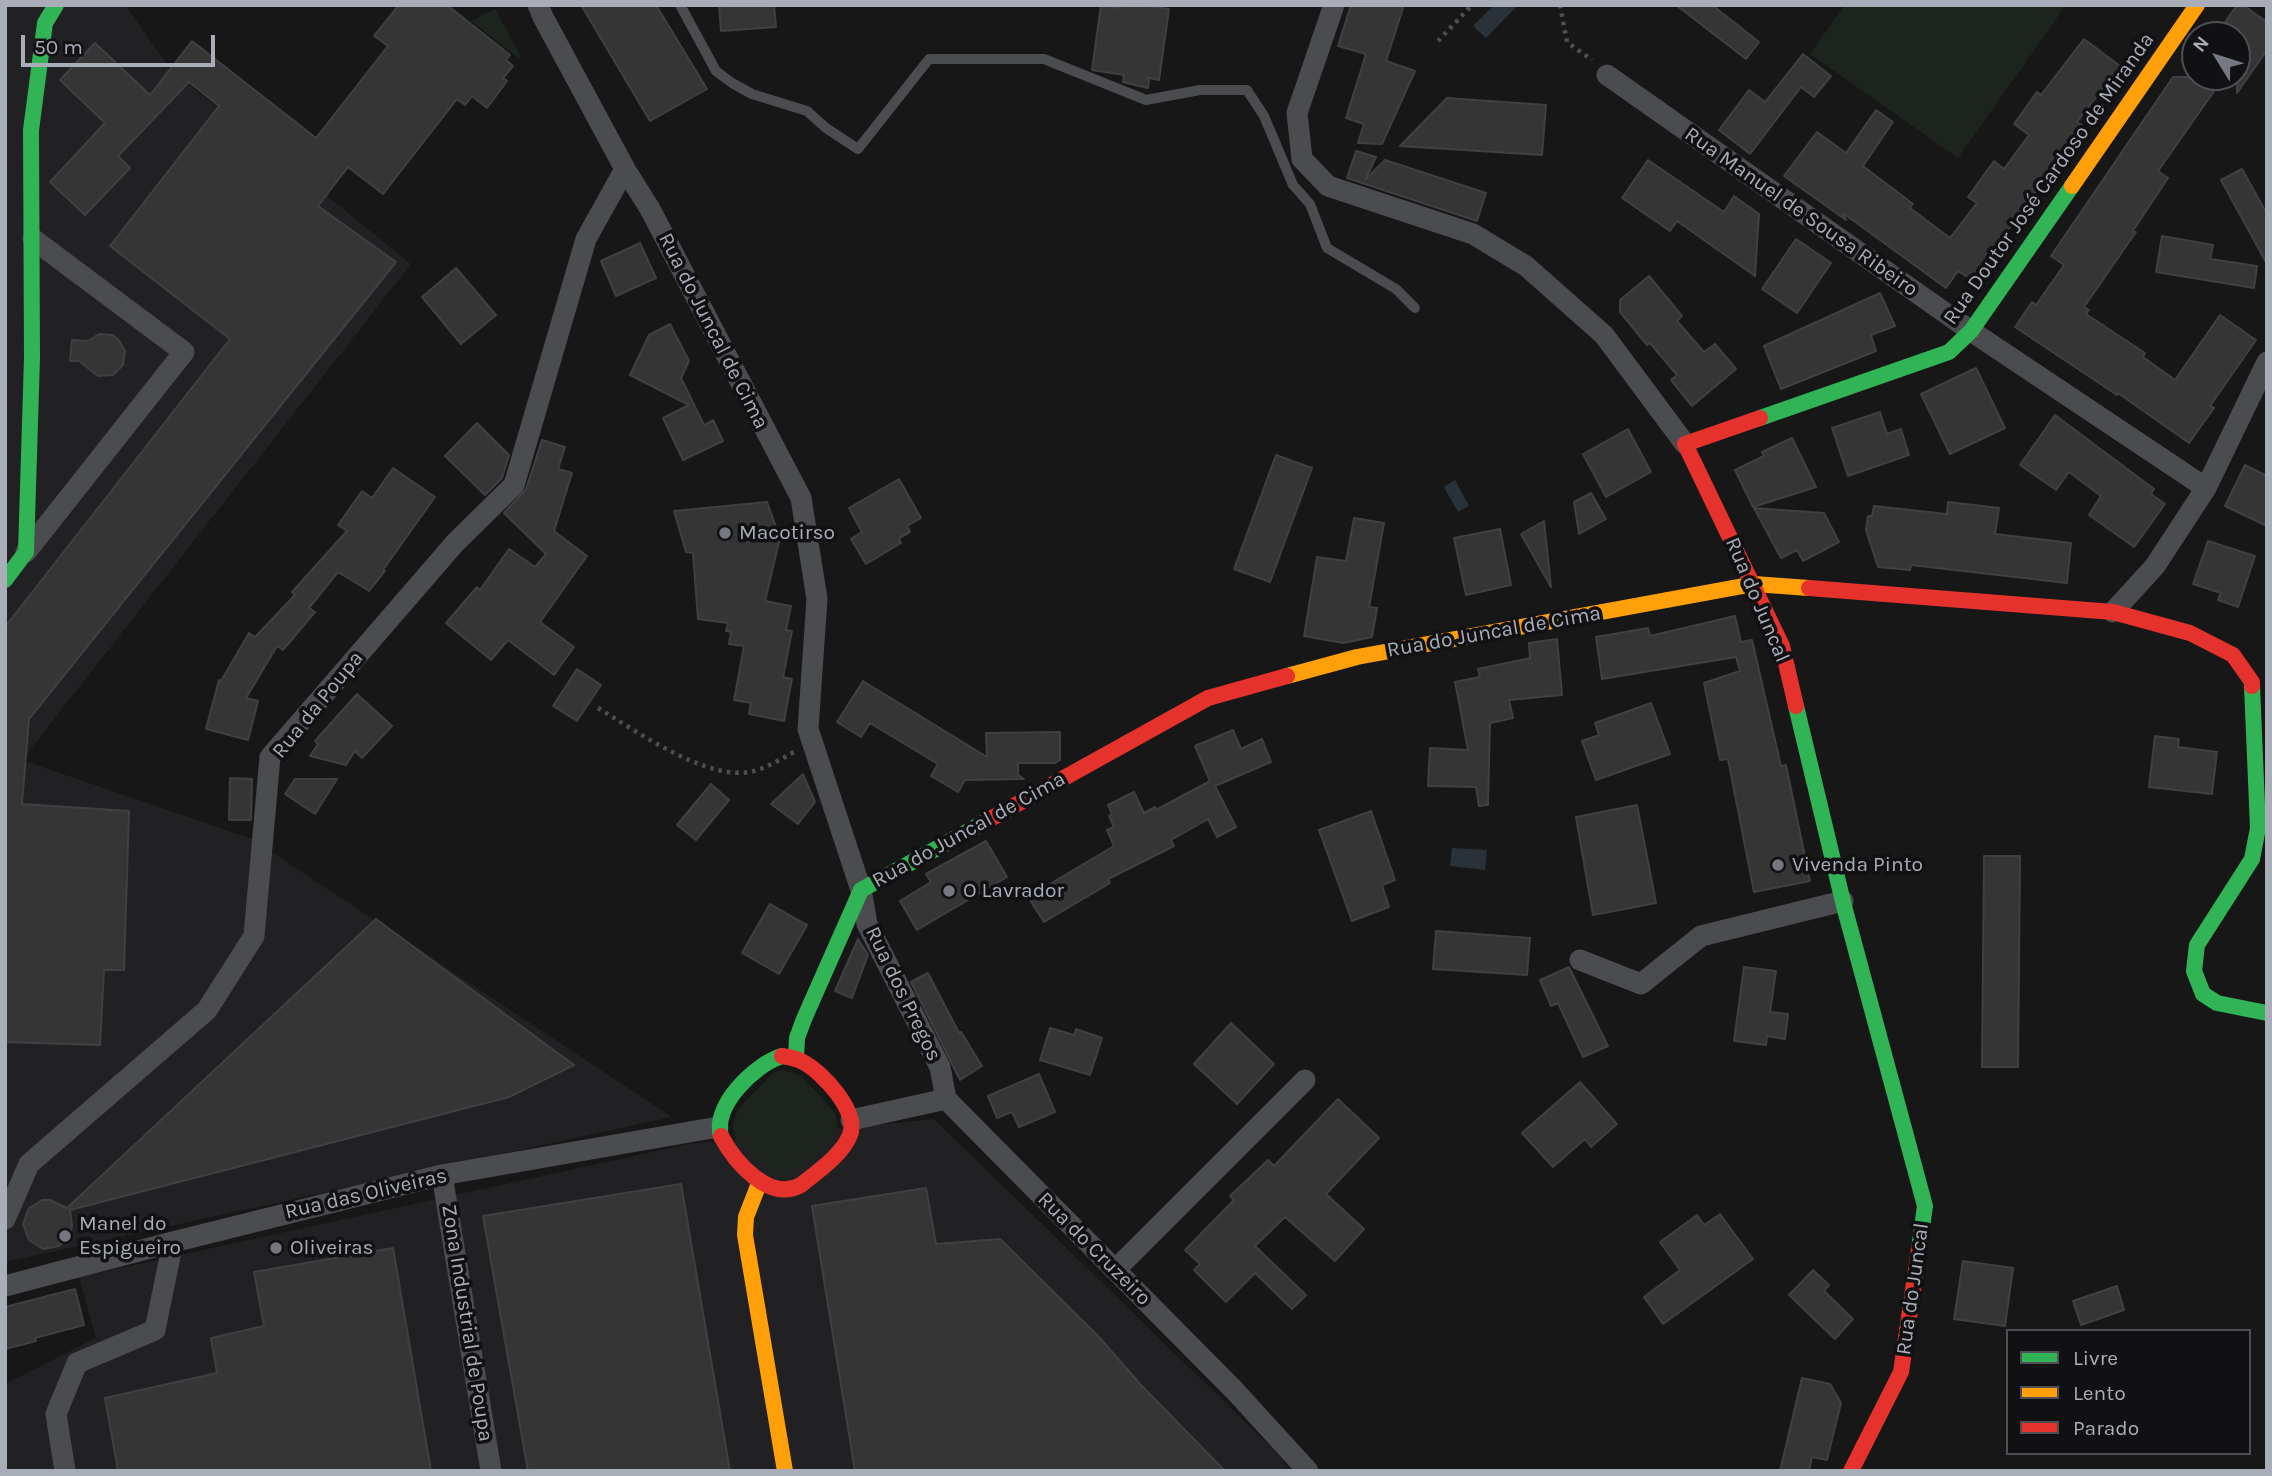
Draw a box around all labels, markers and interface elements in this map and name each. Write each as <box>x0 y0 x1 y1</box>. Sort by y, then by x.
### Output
scale bar <box>24 21 219 65</box>
north arrow <box>2181 21 2251 91</box>
street label: Rua Doutor José Cardoso de Miranda <box>1938 28 2160 330</box>
text: N <box>2188 32 2214 56</box>
text: 50 m <box>34 35 83 59</box>
street label: Rua Manuel de Sousa Ribeiro <box>1680 122 1922 302</box>
street label: Rua do Juncal de Cima <box>653 229 773 433</box>
place label: Macotirso <box>739 520 835 546</box>
marker: Macotirso <box>717 525 733 541</box>
street label: Rua do Juncal <box>1719 534 1795 666</box>
street label: Rua do Juncal de Cima <box>1385 601 1603 663</box>
street label: Rua da Poupa <box>267 646 369 764</box>
street label: Rua do Juncal de Cima <box>868 766 1070 894</box>
place label: Vivenda Pinto <box>1792 852 1923 878</box>
marker: Vivenda Pinto <box>1770 857 1786 873</box>
place label: O Lavrador <box>963 878 1064 904</box>
marker: O Lavrador <box>941 883 957 899</box>
street label: Rua dos Pregos <box>860 923 946 1065</box>
street label: Rua das Oliveiras <box>282 1163 450 1225</box>
street label: Rua do Cruzeiro <box>1032 1187 1156 1311</box>
street label: Zona Industrial de Poupa <box>436 1203 498 1443</box>
place label: Manel do Espigueiro <box>79 1211 181 1261</box>
street label: Rua do Juncal <box>1891 1221 1935 1357</box>
marker: Manel do Espigueiro <box>57 1228 73 1244</box>
place label: Oliveiras <box>290 1235 373 1261</box>
marker: Oliveiras <box>268 1240 284 1256</box>
legend <box>2006 1329 2251 1455</box>
text: Livre <box>2073 1346 2118 1370</box>
text: Lento <box>2073 1381 2126 1405</box>
text: Parado <box>2073 1416 2139 1440</box>

